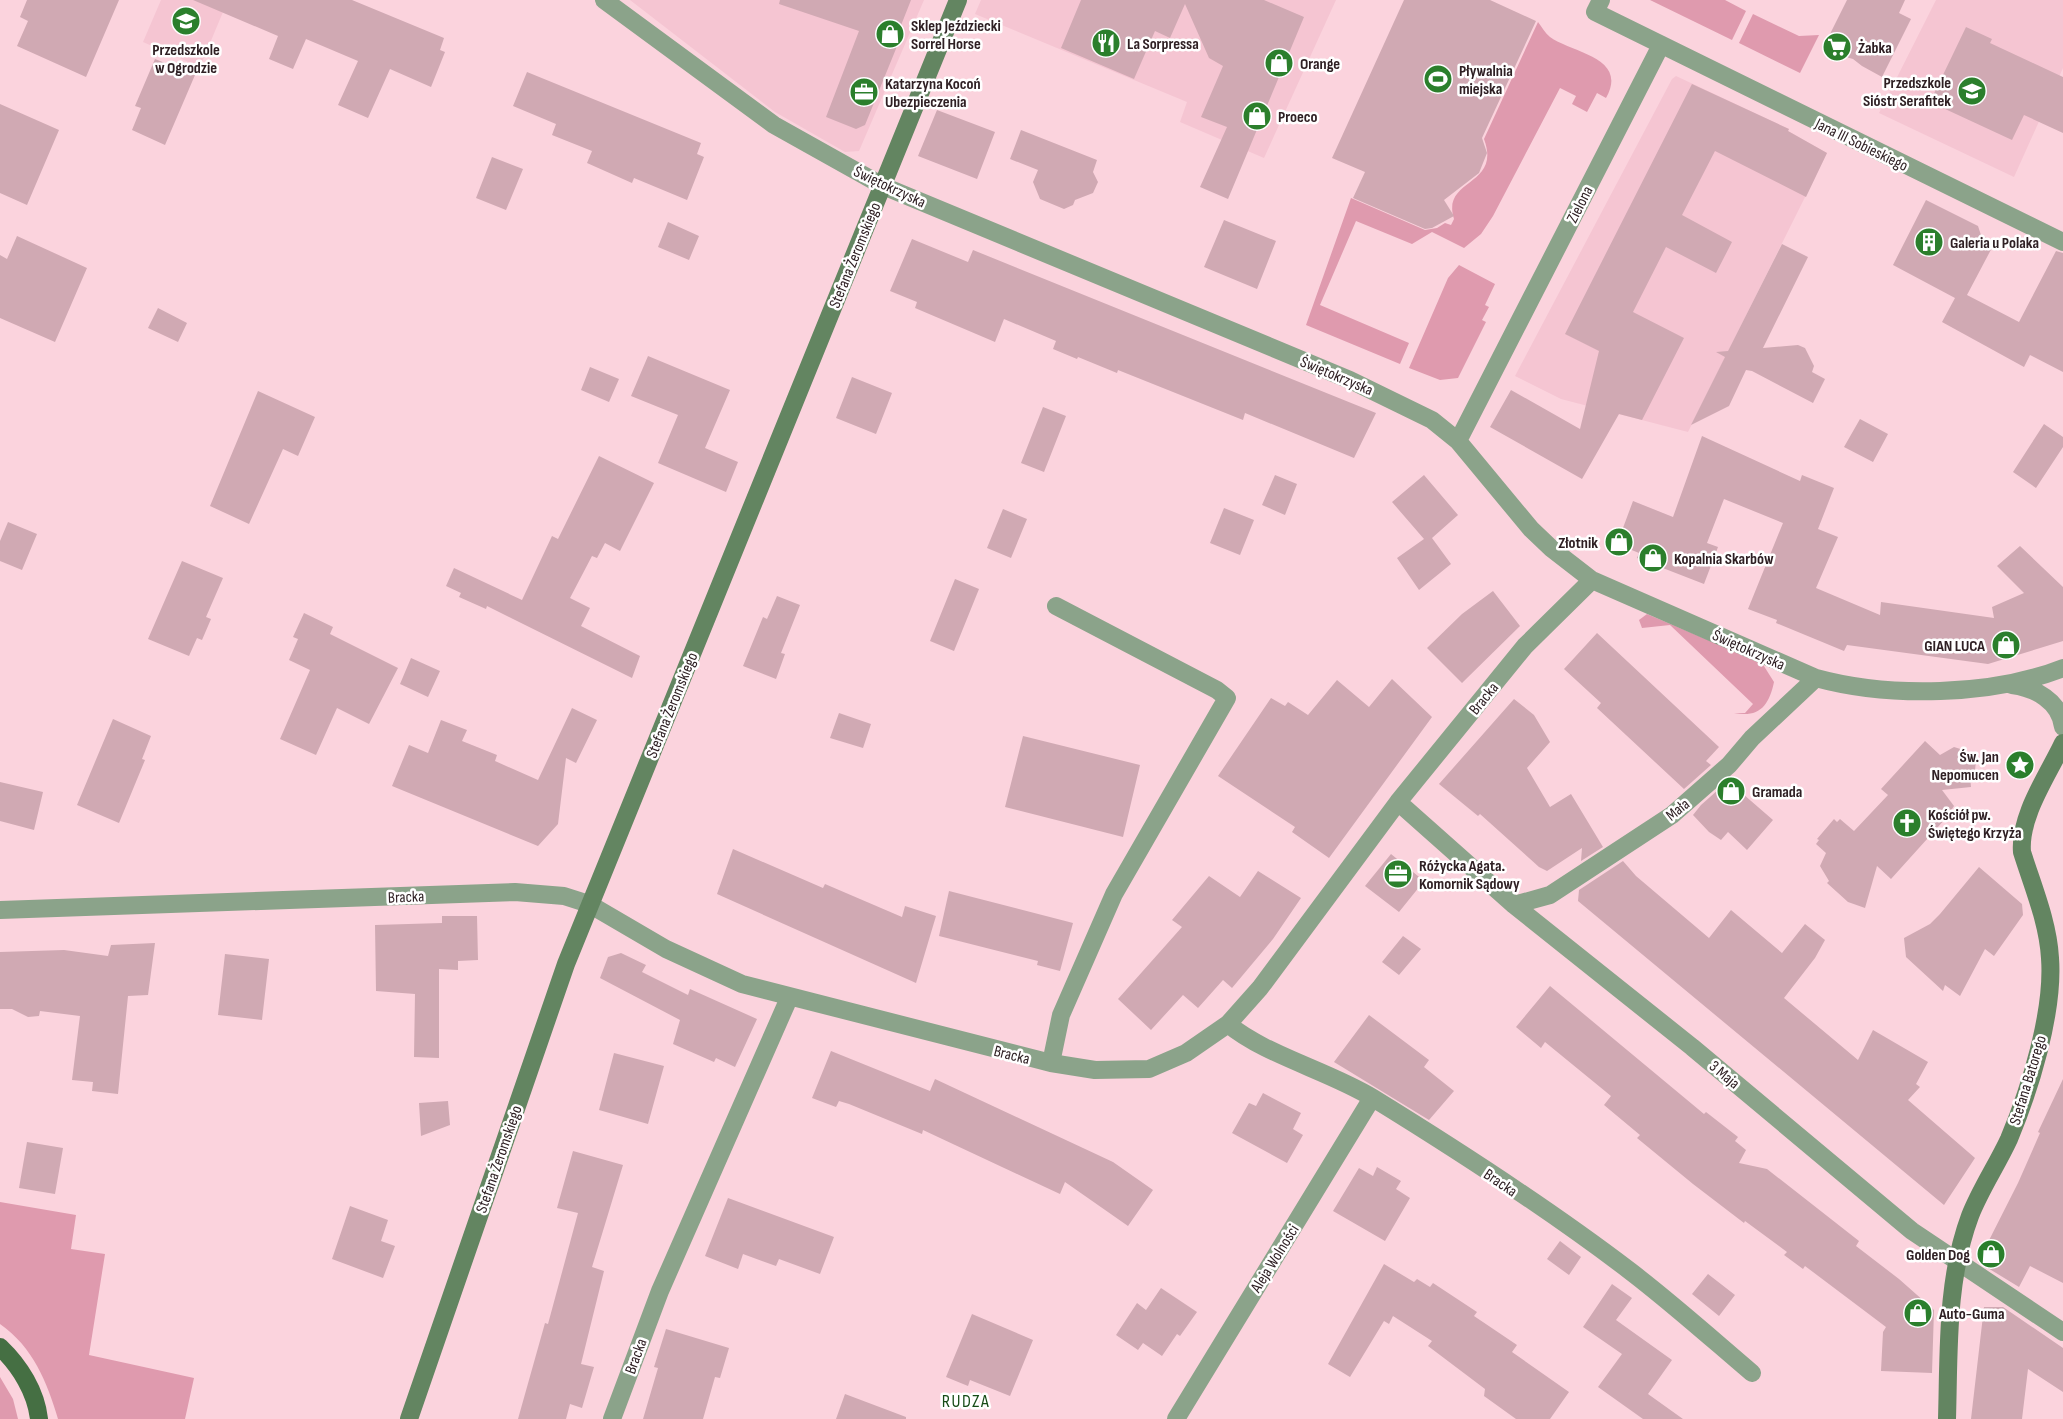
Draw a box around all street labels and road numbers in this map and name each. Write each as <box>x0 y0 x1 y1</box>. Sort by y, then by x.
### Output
street label: Jana III Sobieskiego <box>1811 114 1911 176</box>
street label: Świętokrzyska <box>850 162 928 212</box>
street label: Zielona <box>1563 183 1598 226</box>
street label: Stefana Żeromskiego <box>826 200 885 311</box>
street label: Świętokrzyska <box>1297 353 1376 400</box>
street label: Świętokrzyska <box>1709 626 1788 675</box>
street label: Stefana Żeromskiego <box>643 650 702 761</box>
street label: Bracka <box>1465 679 1503 719</box>
street label: Mała <box>1662 795 1694 825</box>
street label: Bracka <box>388 887 425 908</box>
street label: Stefana Batorego <box>2006 1033 2051 1128</box>
street label: Bracka <box>992 1042 1032 1069</box>
street label: 3 Maja <box>1705 1057 1743 1093</box>
street label: Stefana Żeromskiego <box>472 1103 527 1216</box>
street label: Bracka <box>1480 1165 1521 1201</box>
street label: Aleja Wolności <box>1246 1221 1304 1297</box>
street label: Bracka <box>621 1336 652 1377</box>

